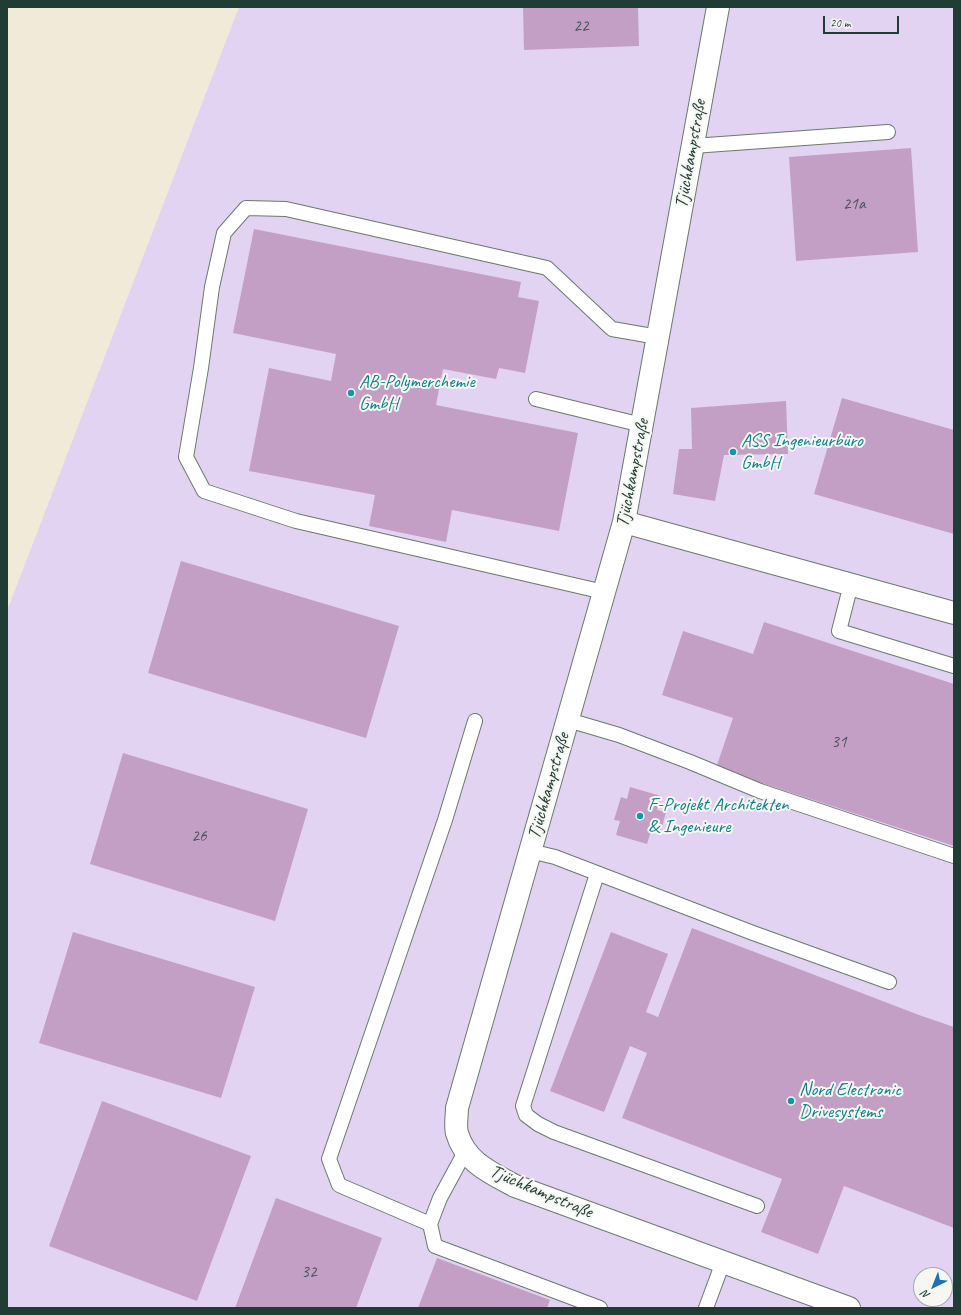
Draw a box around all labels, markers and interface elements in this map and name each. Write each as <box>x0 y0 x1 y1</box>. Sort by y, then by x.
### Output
scale bar <box>825 8 901 34</box>
text: 20 m <box>830 15 850 31</box>
house number: 22 <box>573 17 589 37</box>
street label: Tjüchkampstraße <box>670 98 712 210</box>
house number: 21a <box>843 195 865 215</box>
place label: AB-Polymerchemie GmbH <box>359 371 475 415</box>
marker: AB-Polymerchemie GmbH <box>346 388 356 398</box>
street label: Tjüchkampstraße <box>611 417 655 529</box>
place label: ASS Ingenieurbüro GmbH <box>741 430 863 474</box>
marker: ASS Ingenieurbüro GmbH <box>728 447 738 457</box>
street label: Tjüchkampstraße <box>523 730 575 842</box>
house number: 31 <box>831 733 847 753</box>
place label: F-Projekt Architekten & Ingenieure <box>648 794 789 838</box>
marker: F-Projekt Architekten & Ingenieure <box>635 811 645 821</box>
house number: 26 <box>191 827 207 847</box>
place label: Nord Electronic Drivesystems <box>799 1079 901 1123</box>
marker: Nord Electronic Drivesystems <box>786 1096 796 1106</box>
street label: Tjüchkampstraße <box>486 1160 596 1224</box>
house number: 32 <box>301 1263 317 1283</box>
north arrow <box>913 1267 953 1307</box>
text: N <box>918 1288 933 1302</box>

